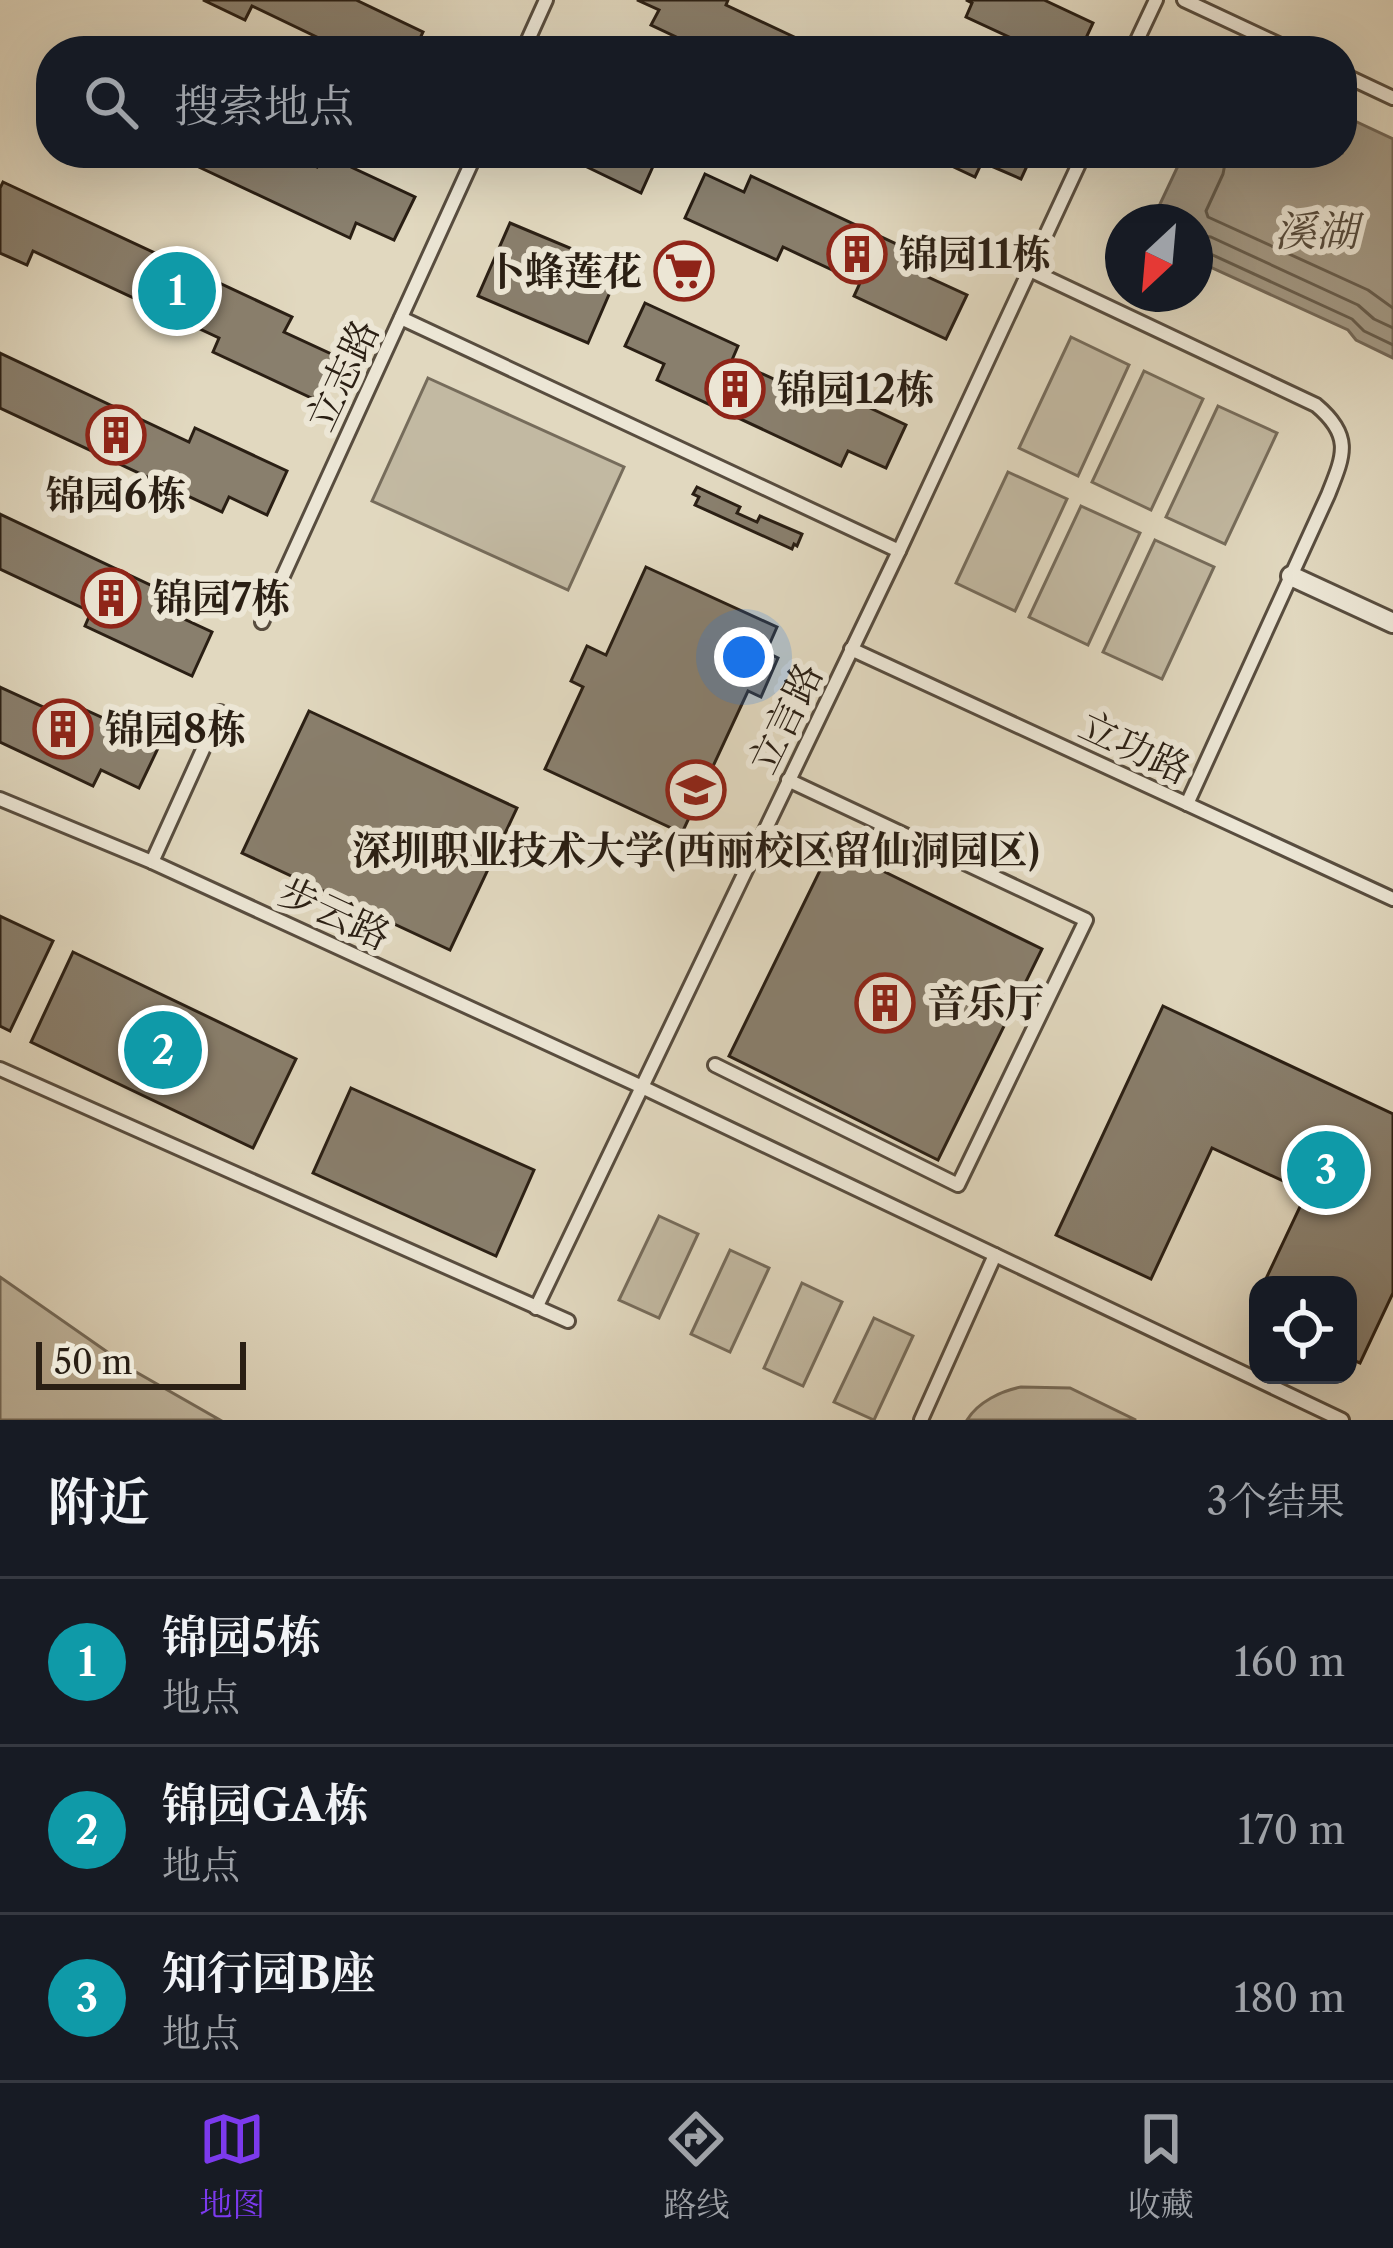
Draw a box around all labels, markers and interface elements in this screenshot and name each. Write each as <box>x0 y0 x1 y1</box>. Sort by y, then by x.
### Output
search box <box>36 36 1357 168</box>
icon: search <box>78 69 144 135</box>
text: 搜索地点 <box>174 78 354 134</box>
north arrow <box>1105 204 1213 312</box>
water label: 溪湖 <box>1274 205 1365 257</box>
building icon: 锦园11栋 <box>826 223 888 285</box>
place label: 锦园11栋 <box>899 230 1051 278</box>
supermarket icon: 卜蜂莲花 <box>653 240 715 302</box>
pin: 1 <box>138 246 216 336</box>
place label: 卜蜂莲花 <box>486 247 642 295</box>
street label: 立志路 <box>296 312 388 438</box>
building icon: 锦园12栋 <box>704 358 766 420</box>
place label: 锦园12栋 <box>777 365 935 413</box>
building icon: 锦园6栋 <box>85 404 147 466</box>
place label: 锦园6栋 <box>46 471 186 519</box>
building icon: 锦园7栋 <box>80 567 142 629</box>
place label: 锦园7栋 <box>153 574 290 622</box>
your location <box>714 627 774 687</box>
street label: 立言路 <box>738 655 832 781</box>
building icon: 锦园8栋 <box>32 698 94 760</box>
street label: 立功路 <box>1072 701 1198 793</box>
place label: 锦园8栋 <box>105 705 246 753</box>
school or university icon: 深圳职业技术大学(西丽校区留仙洞园区) <box>665 759 727 821</box>
place label: 深圳职业技术大学(西丽校区留仙洞园区) <box>352 826 1040 874</box>
street label: 步云路 <box>272 867 398 959</box>
building icon: 音乐厅 <box>854 972 916 1034</box>
place label: 音乐厅 <box>927 979 1044 1027</box>
pin: 2 <box>124 1005 202 1095</box>
pin: 3 <box>1287 1125 1365 1215</box>
map controls <box>1249 1276 1357 1384</box>
button: locate <box>1249 1276 1357 1384</box>
scale bar <box>36 1336 246 1389</box>
text: 50 m <box>54 1342 132 1383</box>
text: 附近 <box>48 1471 150 1533</box>
text: 3个结果 <box>1207 1477 1345 1525</box>
text: 锦园5栋 <box>162 1609 322 1665</box>
text: 1 <box>78 1638 96 1686</box>
text: 160 m <box>1234 1638 1345 1686</box>
text: 地点 <box>162 1673 240 1721</box>
text: 锦园GA栋 <box>162 1777 369 1833</box>
text: 2 <box>75 1806 99 1854</box>
text: 170 m <box>1238 1806 1345 1854</box>
text: 地点 <box>162 1841 240 1889</box>
text: 知行园B座 <box>162 1945 375 2001</box>
text: 3 <box>76 1974 98 2022</box>
text: 180 m <box>1234 1974 1345 2022</box>
text: 地点 <box>162 2009 240 2057</box>
tab: 地图 <box>199 2106 265 2225</box>
tab: 路线 <box>663 2106 729 2225</box>
tab: 收藏 <box>1128 2106 1194 2225</box>

